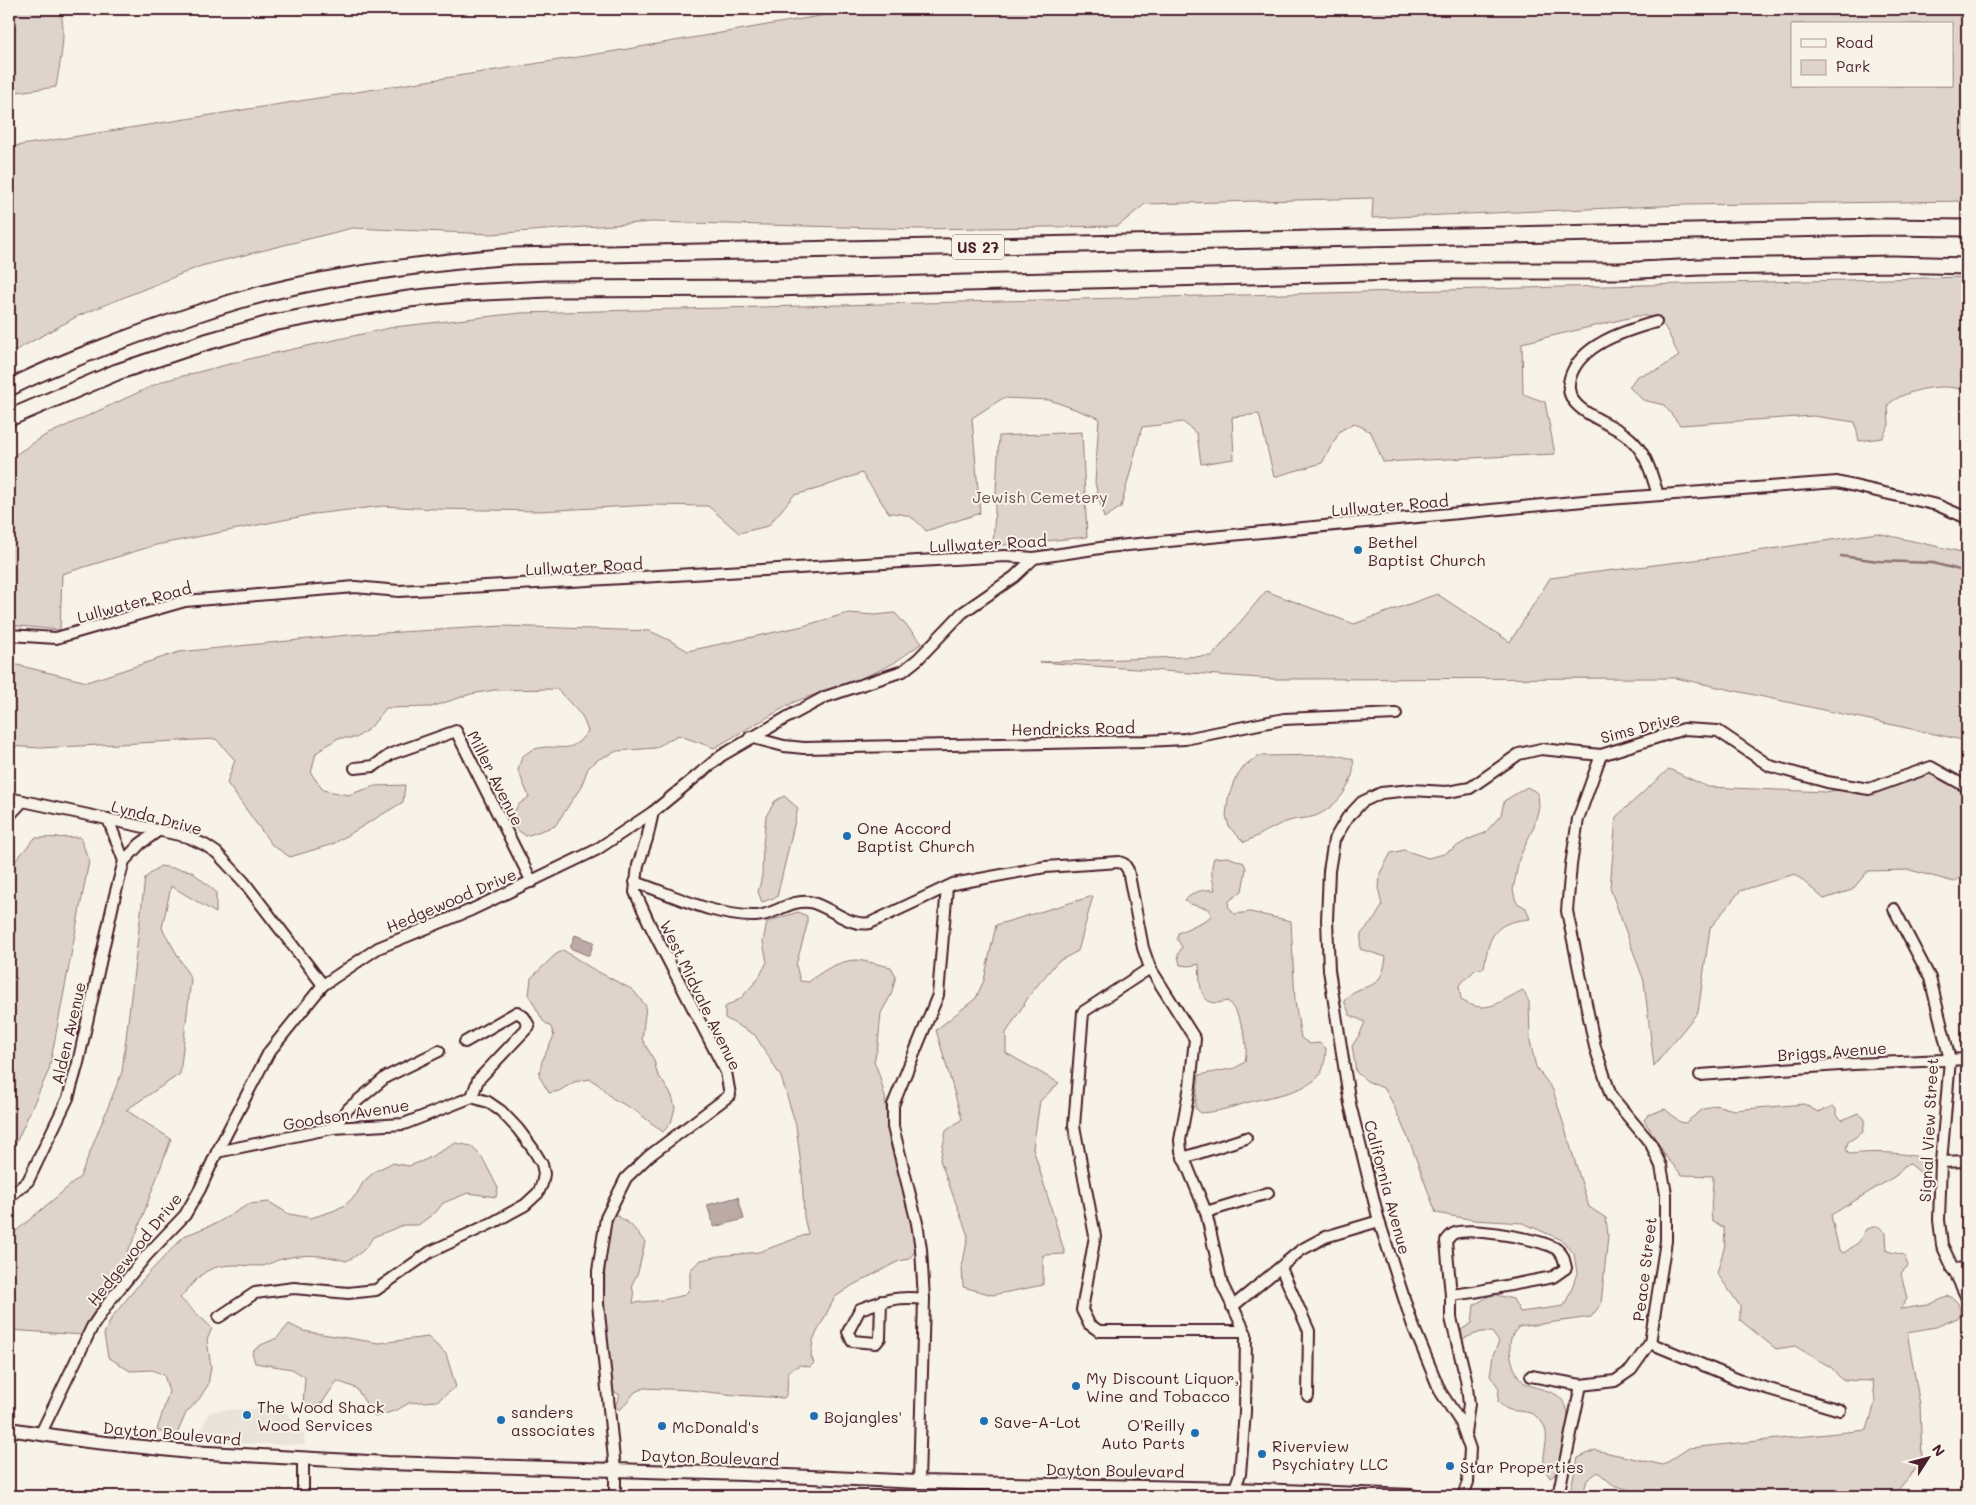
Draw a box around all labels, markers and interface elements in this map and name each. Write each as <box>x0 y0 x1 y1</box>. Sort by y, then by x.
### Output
legend <box>1791 22 1954 88</box>
text: Road <box>1836 32 1873 52</box>
text: Park <box>1836 56 1870 76</box>
road number: US 27 <box>952 234 1004 260</box>
park label: Jewish Cemetery <box>972 486 1108 507</box>
street label: Lullwater Road <box>1331 489 1449 521</box>
street label: Lullwater Road <box>929 529 1047 557</box>
place label: Bethel Baptist Church <box>1368 531 1485 570</box>
marker: Bethel Baptist Church <box>1352 544 1364 556</box>
street label: Lullwater Road <box>525 552 643 580</box>
street label: Lullwater Road <box>75 577 193 627</box>
street label: Sims Drive <box>1598 706 1682 748</box>
street label: Hendricks Road <box>1011 716 1135 740</box>
street label: Miller Avenue <box>463 727 529 829</box>
street label: Lynda Drive <box>109 795 205 839</box>
place label: One Accord Baptist Church <box>857 817 974 856</box>
marker: One Accord Baptist Church <box>841 830 853 842</box>
street label: Hedgewood Drive <box>383 863 519 937</box>
street label: West Midvale Avenue <box>656 916 746 1074</box>
street label: Alden Avenue <box>46 980 90 1086</box>
street label: Briggs Avenue <box>1777 1037 1887 1065</box>
street label: Signal View Street <box>1914 1057 1942 1203</box>
street label: Goodson Avenue <box>281 1094 411 1134</box>
street label: California Avenue <box>1360 1118 1416 1256</box>
street label: Hedgewood Drive <box>82 1188 186 1310</box>
street label: Peace Street <box>1627 1216 1661 1322</box>
place label: My Discount Liquor, Wine and Tobacco <box>1086 1367 1239 1406</box>
marker: My Discount Liquor, Wine and Tobacco <box>1070 1380 1082 1392</box>
place label: The Wood Shack Wood Services <box>257 1396 384 1435</box>
place label: sanders associates <box>511 1401 595 1440</box>
place label: Bojangles' <box>824 1406 902 1427</box>
marker: The Wood Shack Wood Services <box>241 1409 253 1421</box>
marker: Bojangles' <box>808 1410 820 1422</box>
place label: Save-A-Lot <box>994 1411 1081 1432</box>
marker: sanders associates <box>495 1414 507 1426</box>
place label: O'Reilly Auto Parts <box>1101 1414 1185 1453</box>
marker: Save-A-Lot <box>978 1415 990 1427</box>
place label: McDonald's <box>672 1416 759 1437</box>
street label: Dayton Boulevard <box>102 1417 242 1449</box>
marker: McDonald's <box>656 1420 668 1432</box>
marker: O'Reilly Auto Parts <box>1189 1427 1201 1439</box>
north arrow <box>1904 1432 1954 1482</box>
place label: Riverview Psychiatry LLC <box>1272 1435 1388 1474</box>
text: N <box>1928 1440 1950 1460</box>
street label: Dayton Boulevard <box>640 1444 780 1470</box>
marker: Riverview Psychiatry LLC <box>1256 1448 1268 1460</box>
place label: Star Properties <box>1460 1456 1584 1477</box>
street label: Dayton Boulevard <box>1046 1458 1184 1482</box>
marker: Star Properties <box>1444 1460 1456 1472</box>

